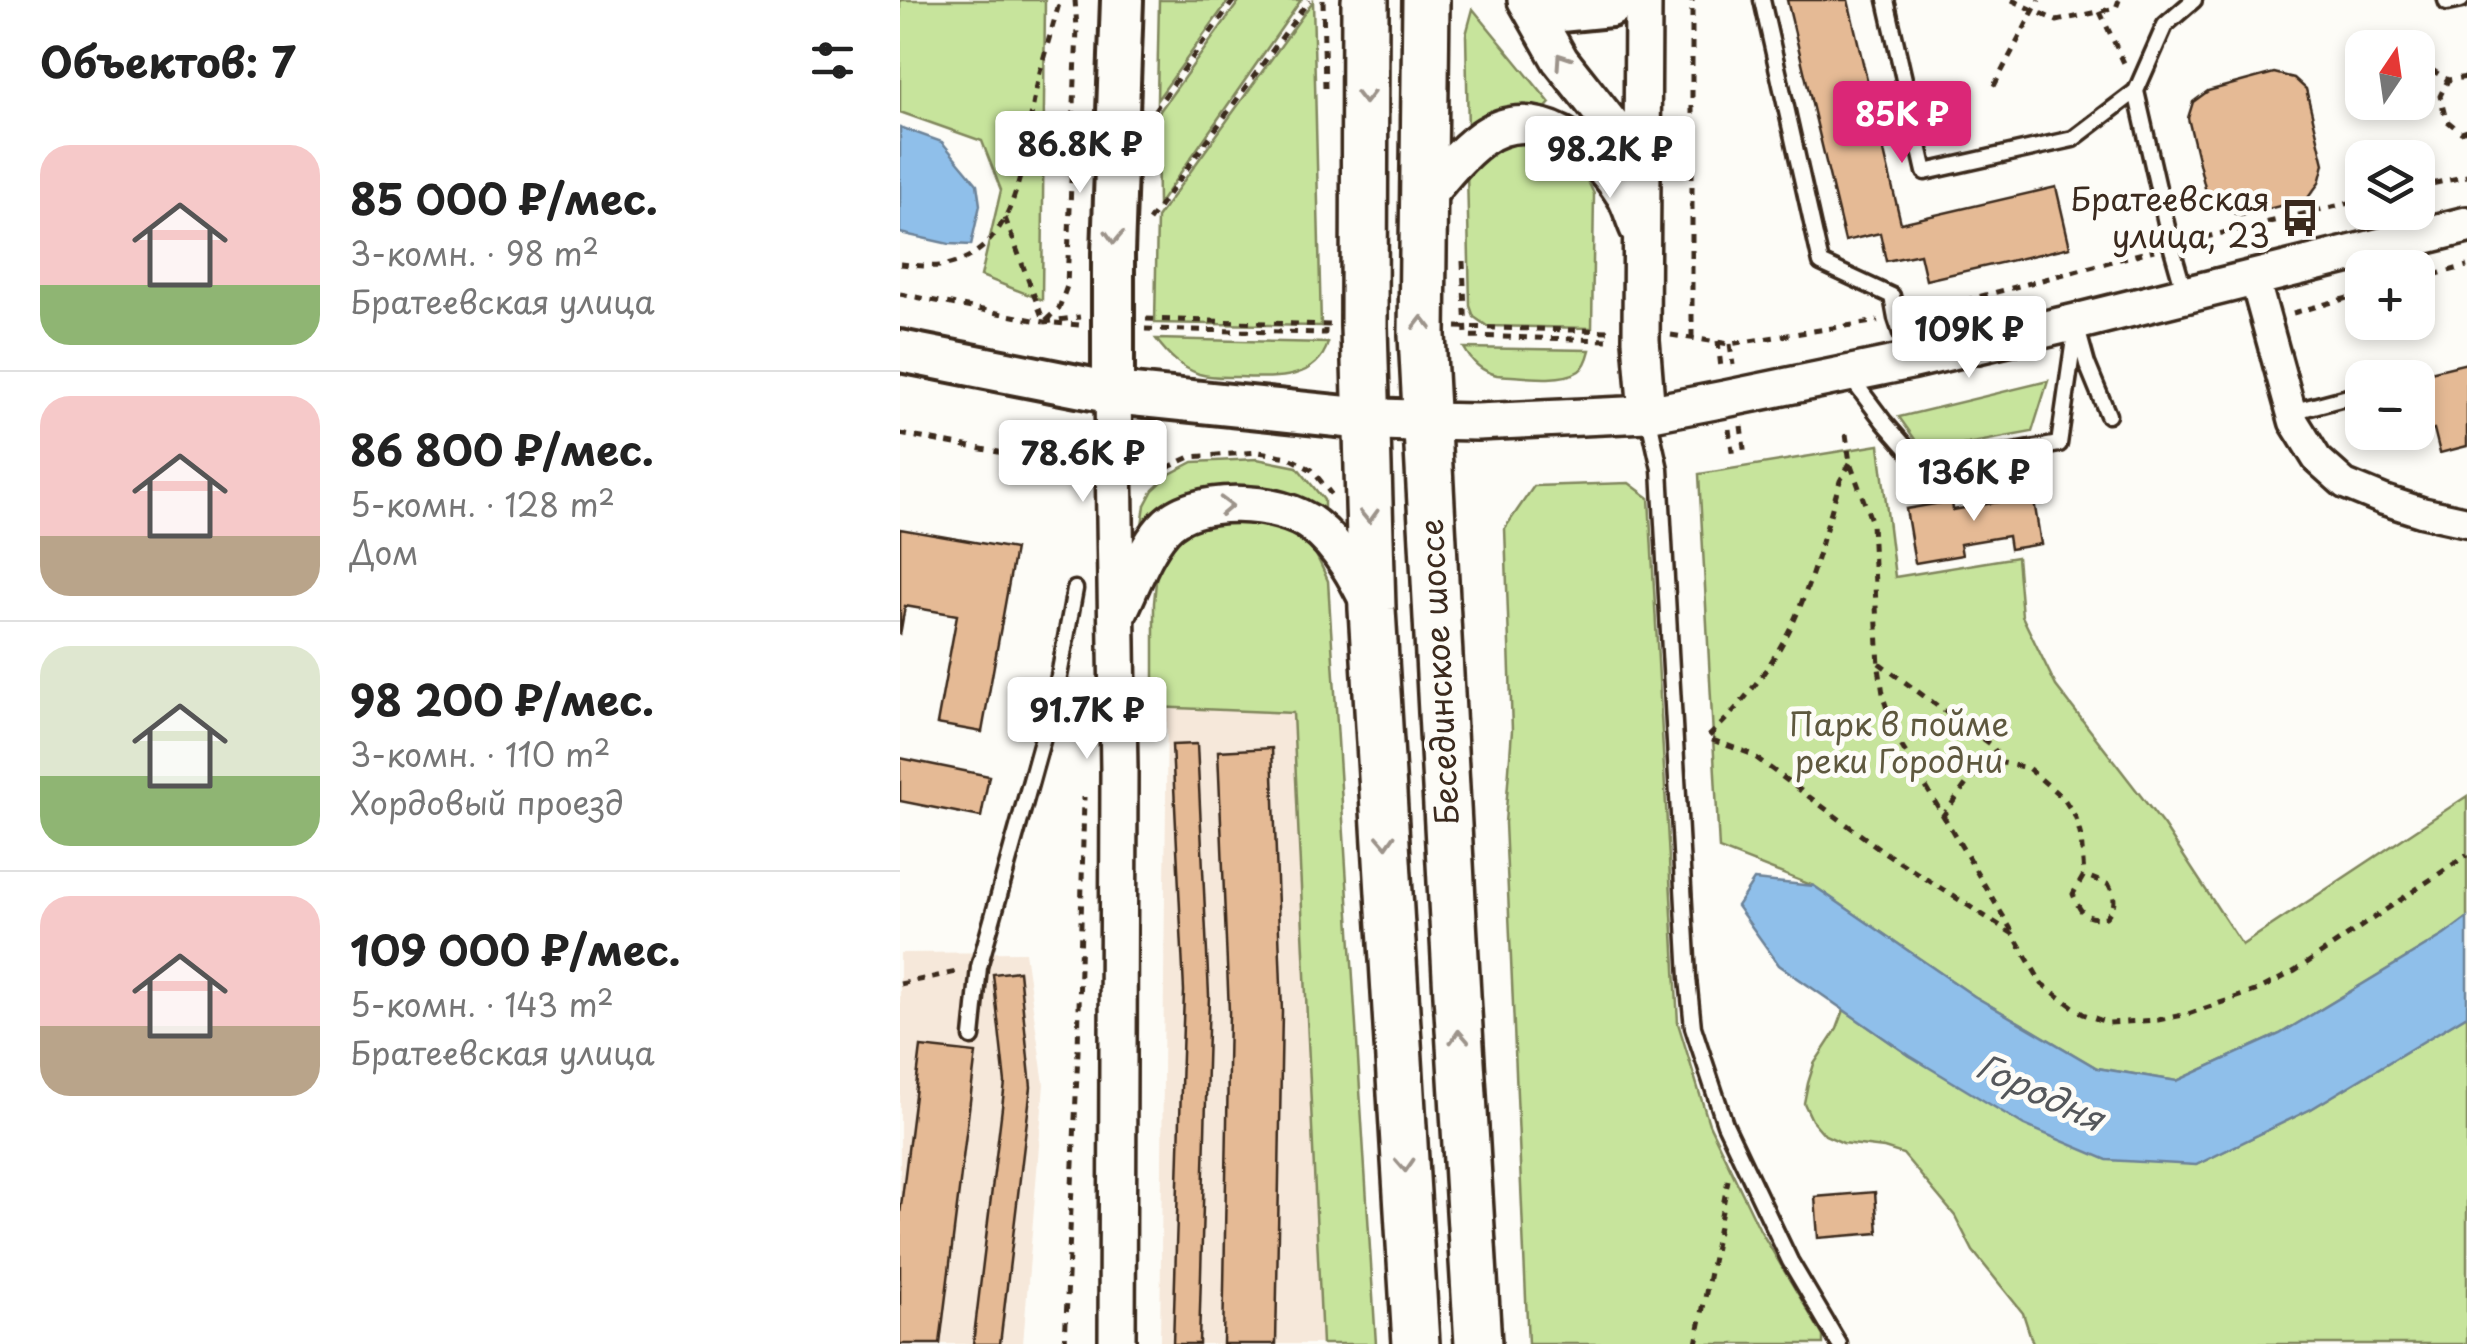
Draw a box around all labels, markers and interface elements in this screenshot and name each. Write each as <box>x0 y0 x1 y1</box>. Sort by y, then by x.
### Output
text: Объектов: 7 <box>40 29 296 92</box>
north arrow <box>2345 30 2435 120</box>
map controls <box>2345 30 2435 450</box>
icon: filters <box>805 33 860 88</box>
one-way arrow <box>1556 53 1574 72</box>
pin: 85K ₽ <box>1832 81 1972 166</box>
text: 85K ₽ <box>1855 89 1949 137</box>
one-way arrow <box>1354 90 1376 106</box>
pin: 86.8K ₽ <box>988 111 1172 196</box>
pin: 98.2K ₽ <box>1518 116 1702 201</box>
text: 86.8K ₽ <box>1017 119 1143 167</box>
text: 98.2K ₽ <box>1547 124 1673 172</box>
button: layers <box>2345 140 2435 230</box>
text: 85 000 ₽/мес. <box>350 166 658 229</box>
place label: Братеевская улица, 23 <box>2070 174 2270 259</box>
icon: home <box>120 185 240 305</box>
bus stop icon: Братеевская улица, 23 <box>2279 197 2321 239</box>
text: 3-комн. · 98 m² <box>350 229 599 277</box>
one-way arrow <box>1103 230 1124 246</box>
button: + <box>2345 250 2435 340</box>
text: Братеевская улица <box>350 277 655 325</box>
pin: 109K ₽ <box>1888 296 2050 381</box>
text: 109K ₽ <box>1914 304 2024 352</box>
one-way arrow <box>1411 315 1433 330</box>
button: − <box>2345 360 2435 450</box>
text: 86 800 ₽/мес. <box>350 417 654 480</box>
pin: 78.6K ₽ <box>991 420 1175 505</box>
text: 78.6K ₽ <box>1021 428 1145 476</box>
icon: home <box>120 436 240 556</box>
pin: 136K ₽ <box>1893 439 2055 524</box>
text: 136K ₽ <box>1918 447 2030 495</box>
text: 5-комн. · 128 m² <box>350 480 615 528</box>
one-way arrow <box>1219 496 1235 517</box>
one-way arrow <box>1359 509 1380 525</box>
street label: Бесединское шоссе <box>1406 518 1470 827</box>
text: Дом <box>350 528 419 576</box>
text: 98 200 ₽/мес. <box>350 667 654 730</box>
pin: 91.7K ₽ <box>995 677 1179 762</box>
text: 91.7K ₽ <box>1029 685 1145 733</box>
icon: home <box>120 686 240 806</box>
park label: Парк в пойме реки Городни <box>1789 699 2009 784</box>
text: 3-комн. · 110 m² <box>350 730 610 778</box>
text: Хордовый проезд <box>350 778 624 826</box>
one-way arrow <box>1375 833 1396 849</box>
text: 109 000 ₽/мес. <box>350 917 681 980</box>
icon: home <box>120 936 240 1056</box>
text: 5-комн. · 143 m² <box>350 980 614 1028</box>
text: Братеевская улица <box>350 1028 655 1076</box>
one-way arrow <box>1449 1029 1470 1045</box>
water label: Городня <box>1969 1038 2115 1144</box>
one-way arrow <box>1394 1158 1415 1174</box>

